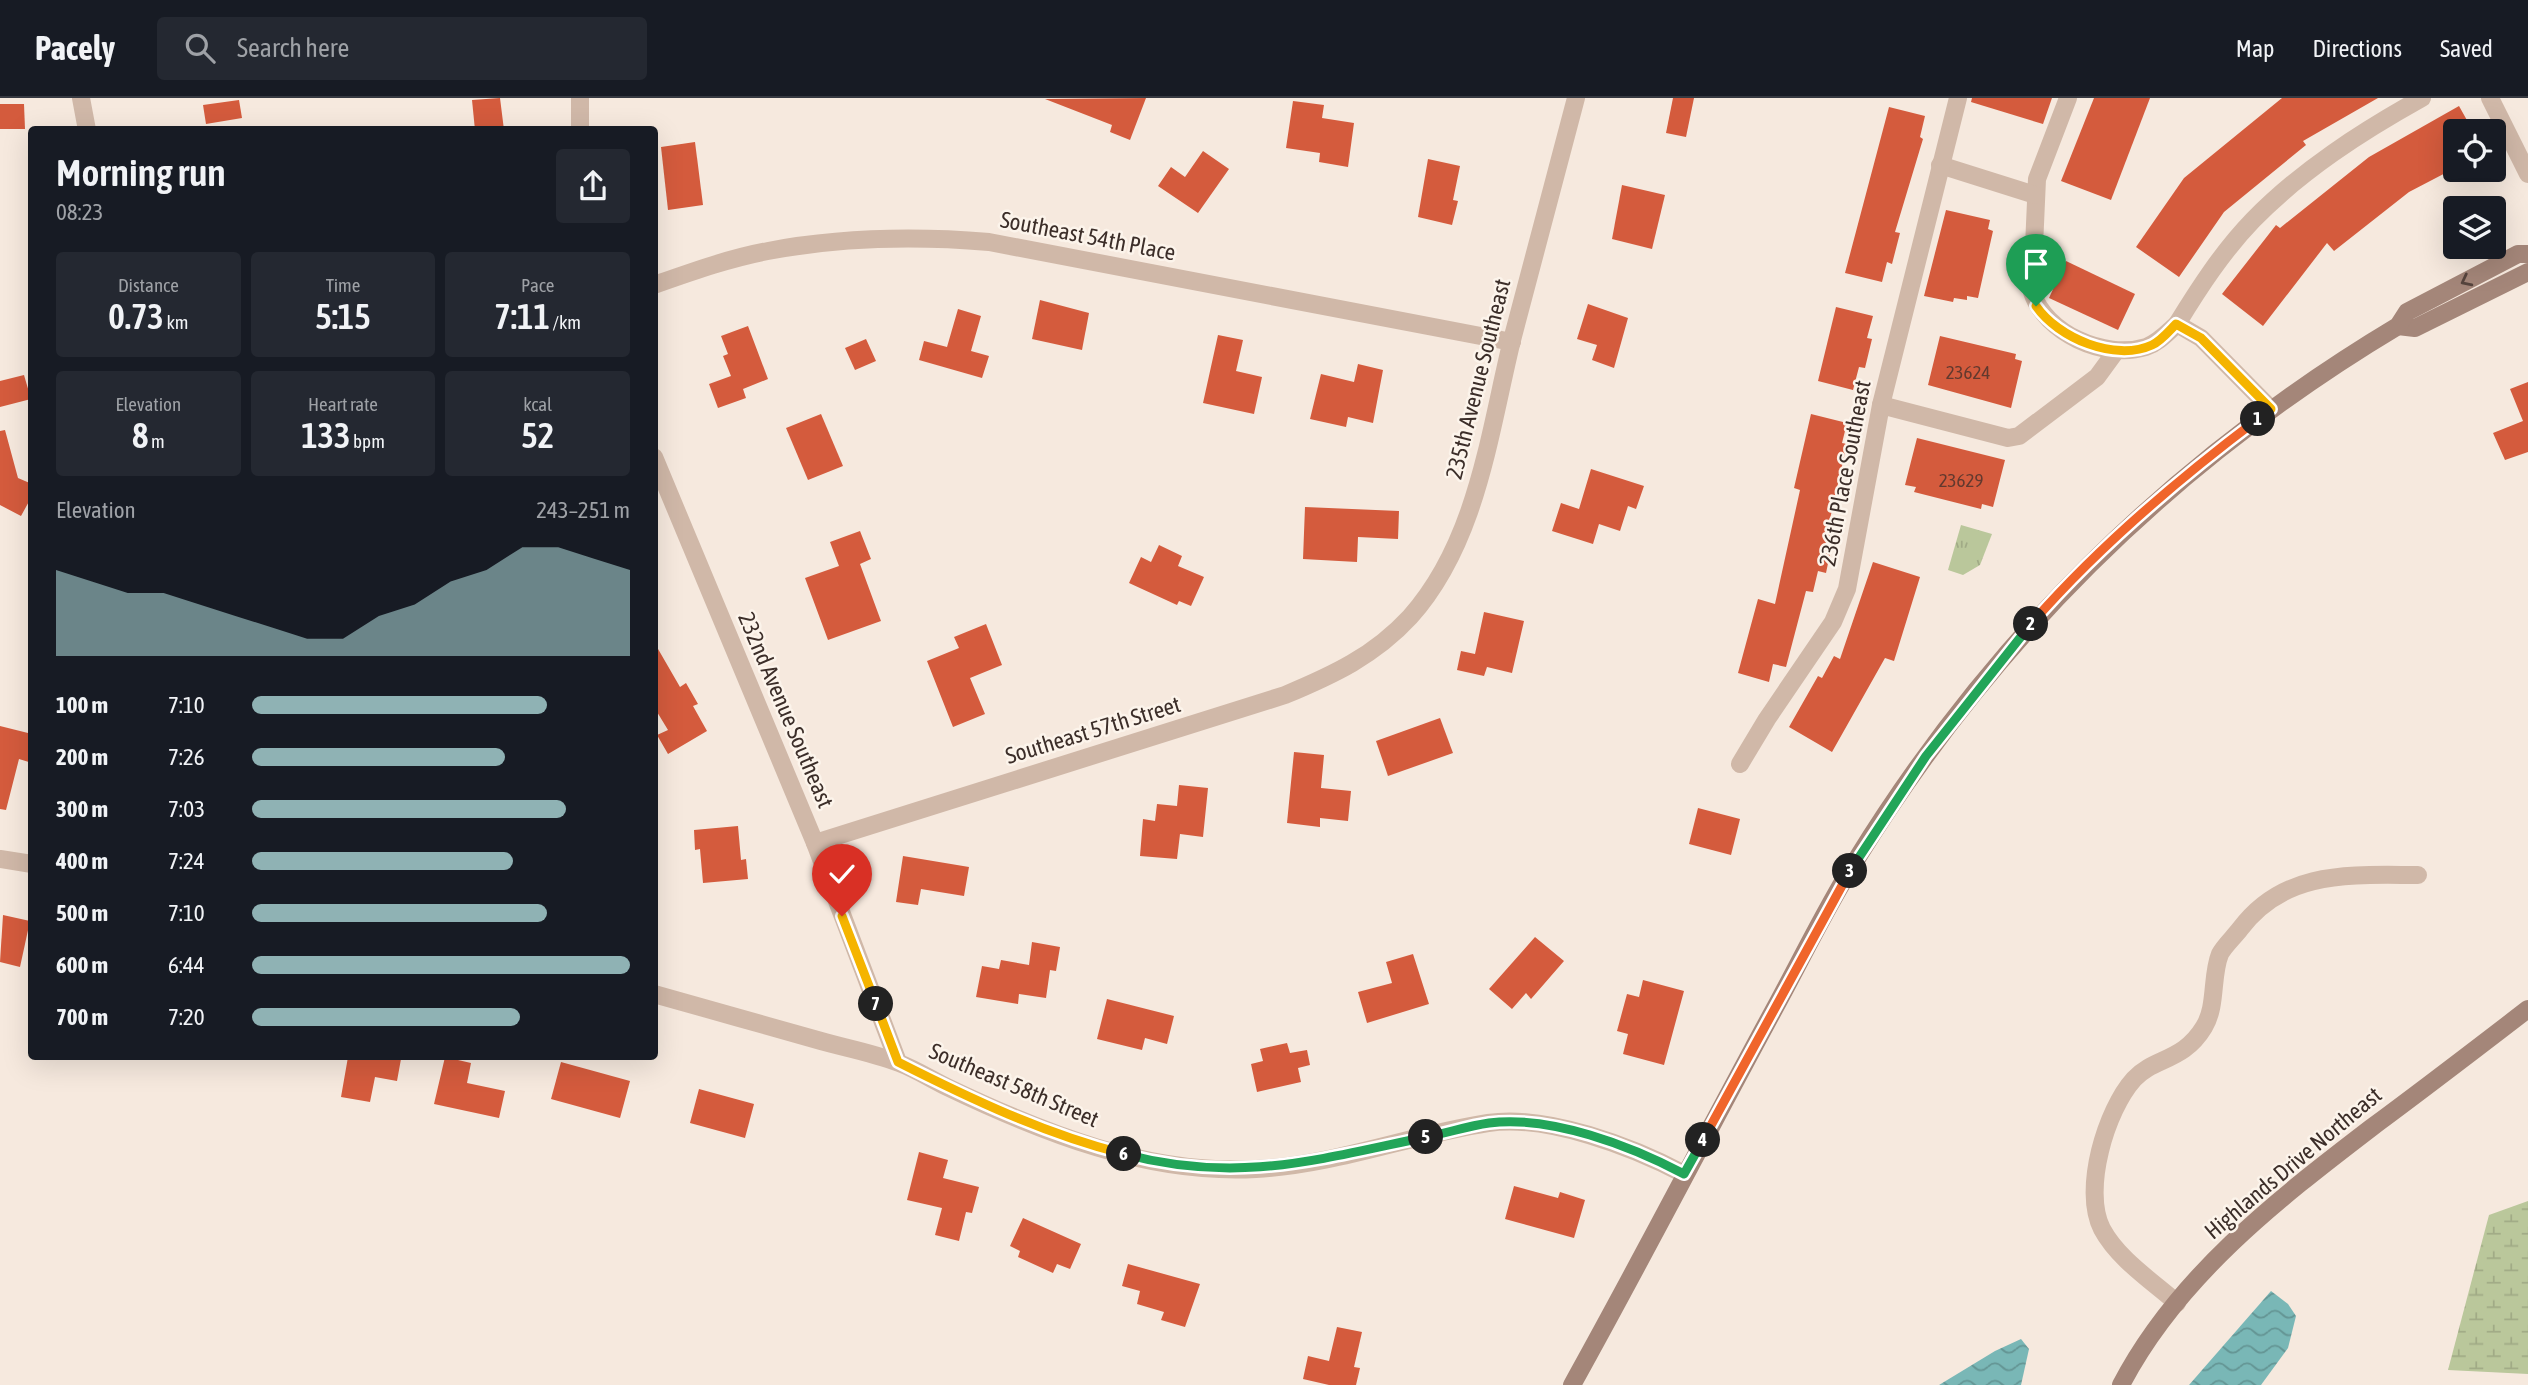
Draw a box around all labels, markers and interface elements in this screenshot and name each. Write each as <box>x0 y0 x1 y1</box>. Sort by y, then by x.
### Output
search box <box>157 17 647 80</box>
text: Pacely <box>35 29 115 67</box>
icon: search <box>181 29 219 67</box>
text: Search here <box>237 33 349 63</box>
text: Map <box>2236 35 2274 62</box>
text: Directions <box>2312 35 2402 62</box>
text: Saved <box>2440 35 2493 62</box>
map controls <box>2443 119 2506 259</box>
button: locate <box>2443 119 2506 182</box>
button: share <box>556 149 630 223</box>
text: Morning run <box>56 151 226 194</box>
button: layers <box>2443 196 2506 259</box>
text: 08:23 <box>56 199 103 225</box>
street label: Southeast 54th Place <box>998 206 1178 266</box>
pin <box>2006 234 2066 306</box>
icon: arrive <box>2017 245 2055 283</box>
one-way arrow <box>2461 272 2473 286</box>
text: Distance <box>118 274 179 296</box>
text: Time <box>326 274 360 296</box>
text: Pace <box>521 274 554 296</box>
street label: 235th Avenue Southeast <box>1441 276 1515 482</box>
text: 0.73 <box>108 296 164 336</box>
text: 5:15 <box>315 296 371 336</box>
text: 7:11 <box>494 296 550 336</box>
text: km <box>164 311 188 333</box>
text: /km <box>550 311 581 333</box>
house number: 23624 <box>1946 361 1990 383</box>
street label: 236th Place Southeast <box>1814 378 1876 568</box>
text: Elevation <box>115 393 181 415</box>
text: Heart rate <box>308 393 378 415</box>
text: kcal <box>523 393 552 415</box>
pin: 1 <box>2240 402 2276 436</box>
text: 1 <box>2253 407 2262 429</box>
text: 8 <box>132 415 148 455</box>
text: 133 <box>301 415 351 455</box>
text: 52 <box>521 415 554 455</box>
text: m <box>148 430 165 452</box>
text: bpm <box>351 430 385 452</box>
house number: 23629 <box>1939 469 1983 491</box>
text: Elevation <box>56 497 136 523</box>
text: 243–251 m <box>536 497 630 523</box>
pin: 2 <box>2014 606 2048 642</box>
street label: 232nd Avenue Southeast <box>733 608 839 812</box>
text: 2 <box>2026 612 2035 634</box>
street label: Southeast 57th Street <box>1002 691 1184 769</box>
text: 100 m <box>56 692 108 718</box>
text: 7:10 <box>168 692 205 718</box>
text: 200 m <box>56 744 108 770</box>
text: 7:26 <box>168 744 205 770</box>
text: 300 m <box>56 796 108 822</box>
text: 7:03 <box>168 796 205 822</box>
pin <box>812 844 872 916</box>
text: 400 m <box>56 848 108 874</box>
text: 7:24 <box>168 848 205 874</box>
pin: 3 <box>1832 854 1868 888</box>
icon: check <box>823 855 861 893</box>
text: 3 <box>1845 859 1854 881</box>
text: 500 m <box>56 900 108 926</box>
text: 7:10 <box>168 900 205 926</box>
text: 600 m <box>56 952 108 978</box>
text: 6:44 <box>168 952 205 978</box>
pin: 7 <box>858 986 894 1021</box>
text: 7 <box>871 992 880 1014</box>
text: 700 m <box>56 1004 108 1030</box>
text: 7:20 <box>168 1004 205 1030</box>
street label: Southeast 58th Street <box>925 1038 1103 1132</box>
street label: Highlands Drive Northeast <box>2200 1082 2386 1244</box>
pin: 5 <box>1408 1119 1444 1154</box>
pin: 4 <box>1686 1122 1720 1158</box>
text: 5 <box>1421 1125 1430 1147</box>
text: 4 <box>1698 1128 1707 1150</box>
pin: 6 <box>1106 1136 1142 1172</box>
text: 6 <box>1119 1142 1128 1164</box>

